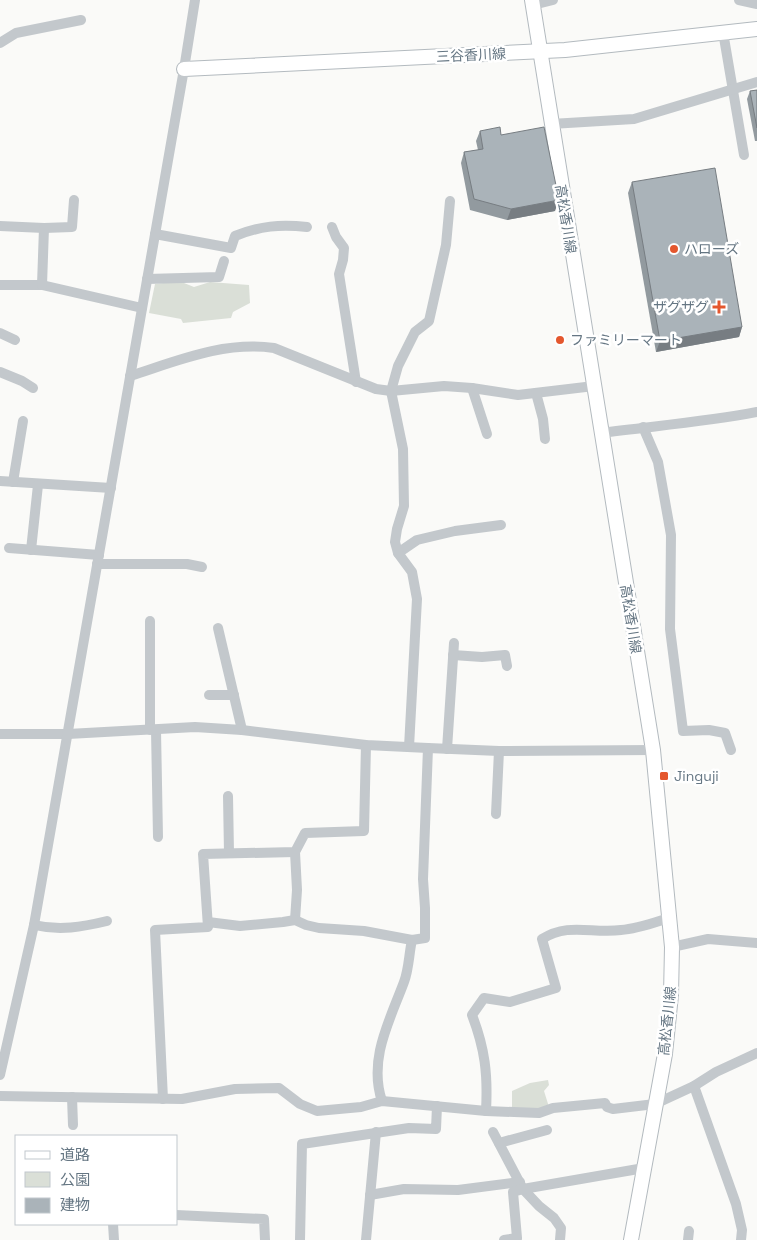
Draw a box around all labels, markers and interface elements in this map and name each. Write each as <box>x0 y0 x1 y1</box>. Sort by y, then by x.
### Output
street label: 三谷香川線 <box>436 44 506 66</box>
street label: 高松香川線 <box>552 183 580 255</box>
place label: ハローズ <box>684 240 739 258</box>
marker: ハローズ <box>668 243 680 255</box>
place label: ザグザグ <box>653 298 709 316</box>
marker: ザグザグ <box>713 301 725 313</box>
place label: ファミリーマート <box>570 331 682 349</box>
marker: ファミリーマート <box>554 334 566 346</box>
street label: 高松香川線 <box>617 583 645 655</box>
place label: Jinguji <box>674 767 719 785</box>
marker: Jinguji <box>658 770 670 782</box>
street label: 高松香川線 <box>654 985 680 1057</box>
legend <box>15 1135 178 1225</box>
text: 道路 <box>60 1145 90 1164</box>
text: 公園 <box>60 1170 90 1189</box>
text: 建物 <box>60 1195 90 1214</box>

